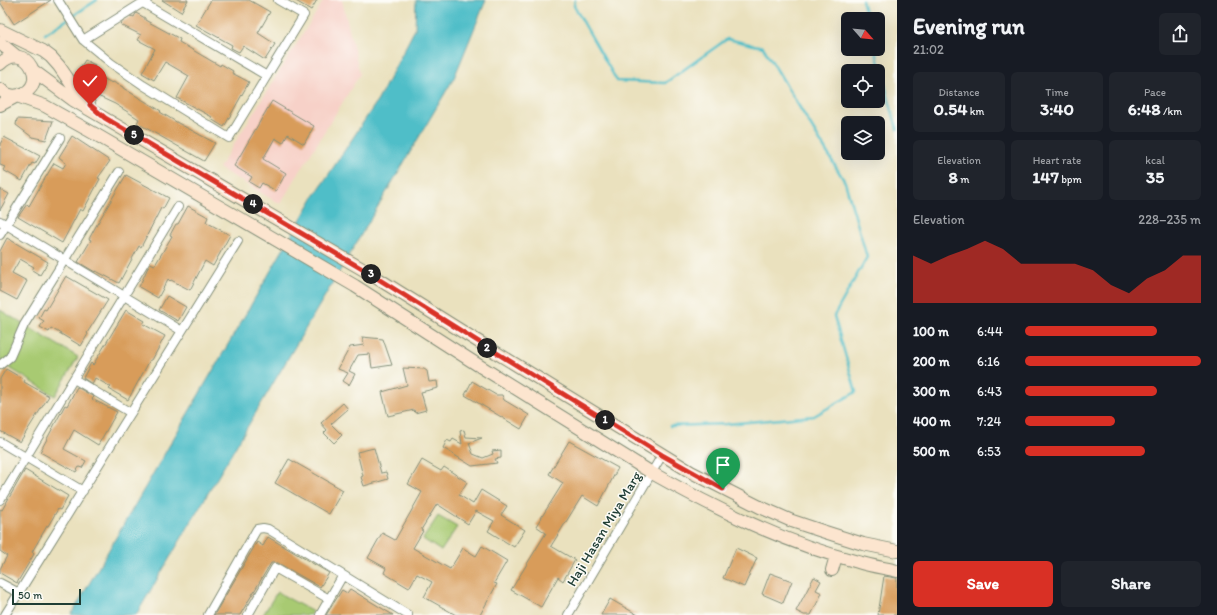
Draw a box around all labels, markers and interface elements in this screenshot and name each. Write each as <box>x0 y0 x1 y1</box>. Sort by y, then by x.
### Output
north arrow <box>841 12 885 56</box>
map controls <box>841 12 885 160</box>
text: Evening run <box>913 13 1025 40</box>
button: share <box>1159 13 1201 55</box>
text: 21:02 <box>913 42 944 57</box>
pin <box>73 64 107 105</box>
button: locate <box>841 64 885 108</box>
icon: check <box>79 70 101 92</box>
text: Distance <box>938 86 980 99</box>
text: Time <box>1045 86 1069 99</box>
text: Pace <box>1144 86 1166 99</box>
text: 0.54 <box>934 99 967 119</box>
text: 3:40 <box>1040 99 1074 119</box>
text: 6:48 <box>1128 99 1161 119</box>
text: km <box>967 105 984 118</box>
text: /km <box>1161 105 1182 118</box>
button: layers <box>841 116 885 160</box>
pin: 5 <box>124 125 144 145</box>
text: 5 <box>131 128 137 141</box>
text: Elevation <box>937 154 981 167</box>
text: Heart rate <box>1033 154 1081 167</box>
text: kcal <box>1145 154 1165 167</box>
text: 8 <box>948 167 958 187</box>
text: 147 <box>1032 167 1059 187</box>
text: 35 <box>1146 167 1164 187</box>
text: m <box>958 173 970 186</box>
text: bpm <box>1059 173 1082 186</box>
pin: 4 <box>243 194 263 214</box>
text: 4 <box>250 197 256 210</box>
text: Elevation <box>913 212 965 227</box>
text: 228–235 m <box>1138 212 1201 227</box>
pin: 3 <box>361 264 381 284</box>
text: 3 <box>368 267 374 280</box>
text: 100 m <box>913 324 949 339</box>
text: 6:44 <box>977 324 1003 339</box>
pin: 2 <box>477 338 497 358</box>
text: 2 <box>484 341 490 354</box>
text: 200 m <box>913 354 950 369</box>
text: 6:16 <box>977 354 1000 369</box>
text: 300 m <box>913 384 950 399</box>
text: 6:43 <box>977 384 1002 399</box>
pin: 1 <box>595 410 615 430</box>
text: 1 <box>602 413 608 426</box>
text: 400 m <box>913 414 951 429</box>
text: 7:24 <box>977 414 1001 429</box>
text: 500 m <box>913 444 950 459</box>
text: 6:53 <box>977 444 1001 459</box>
pin <box>706 448 740 489</box>
icon: arrive <box>712 454 734 476</box>
street label: Haji Hasan Miya Marg <box>563 468 645 590</box>
button: Save <box>913 561 1053 607</box>
button: Share <box>1061 561 1201 607</box>
scale bar <box>12 587 81 606</box>
text: 50 m <box>18 589 42 602</box>

